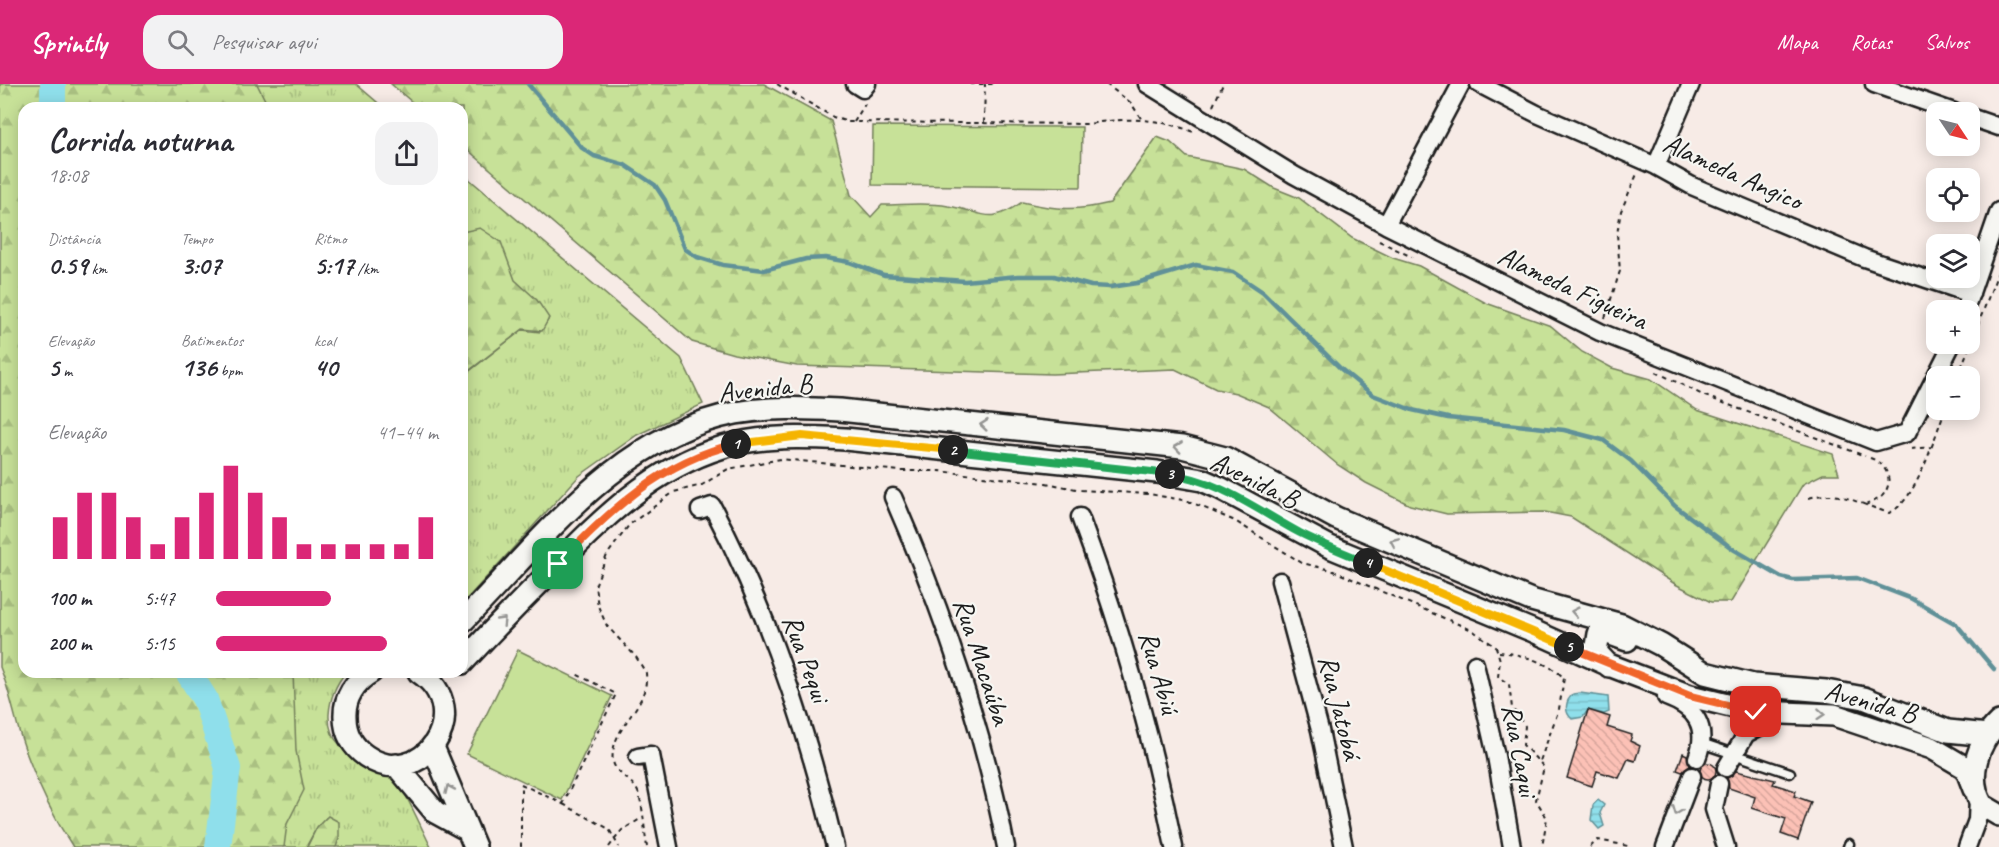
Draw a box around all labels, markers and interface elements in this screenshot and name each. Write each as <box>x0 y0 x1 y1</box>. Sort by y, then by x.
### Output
search box <box>143 15 563 69</box>
text: Sprintly <box>30 25 107 60</box>
icon: search <box>164 26 197 59</box>
text: Pesquisar aqui <box>212 28 316 56</box>
text: Mapa <box>1777 29 1818 55</box>
text: Rotas <box>1851 29 1892 55</box>
text: Salvos <box>1925 29 1969 55</box>
north arrow <box>1926 102 1980 156</box>
map controls <box>1926 102 1980 420</box>
text: Corrida noturna <box>48 119 232 161</box>
button: share <box>375 122 438 185</box>
street label: Alameda Angico <box>1658 125 1811 219</box>
text: 18:08 <box>48 163 88 188</box>
button: locate <box>1926 168 1980 222</box>
text: Distância <box>48 229 100 249</box>
text: Tempo <box>181 229 213 249</box>
text: Ritmo <box>314 229 346 249</box>
button: layers <box>1926 234 1980 288</box>
street label: Alameda Figueira <box>1493 238 1655 338</box>
text: 0.59 <box>48 249 88 282</box>
text: 3:07 <box>181 249 221 282</box>
text: 5:17 <box>314 249 354 282</box>
text: km <box>88 259 107 279</box>
text: /km <box>354 259 379 279</box>
button: + <box>1926 300 1980 354</box>
text: Elevação <box>48 331 94 351</box>
text: Batimentos <box>181 331 243 351</box>
text: kcal <box>314 331 335 351</box>
text: 5 <box>48 351 59 384</box>
text: 136 <box>181 351 217 384</box>
text: 40 <box>314 351 337 384</box>
text: m <box>59 361 72 381</box>
text: bpm <box>217 361 243 381</box>
street label: Avenida B <box>717 365 816 410</box>
button: − <box>1926 366 1980 420</box>
one-way arrow <box>980 419 989 432</box>
text: Elevação <box>48 420 106 445</box>
text: 41–44 m <box>377 420 438 445</box>
pin: 1 <box>721 429 751 459</box>
text: 1 <box>732 434 740 454</box>
pin: 2 <box>938 435 968 465</box>
text: 2 <box>949 440 957 460</box>
one-way arrow <box>1174 441 1183 453</box>
street label: Avenida B <box>1205 443 1307 517</box>
pin: 3 <box>1155 459 1185 489</box>
text: 3 <box>1166 464 1174 484</box>
one-way arrow <box>1389 537 1400 549</box>
pin <box>532 538 583 589</box>
icon: arrive <box>541 547 574 580</box>
pin: 4 <box>1353 548 1383 578</box>
text: 4 <box>1364 553 1372 573</box>
text: 100 m <box>48 586 91 611</box>
text: 5:47 <box>144 586 175 611</box>
street label: Rua Macaúba <box>946 594 1020 730</box>
one-way arrow <box>1571 606 1581 619</box>
street label: Rua Pequi <box>775 610 840 710</box>
one-way arrow <box>495 617 506 628</box>
street label: Rua Abiú <box>1131 627 1189 720</box>
text: 200 m <box>48 631 91 656</box>
text: 5:15 <box>144 631 175 656</box>
pin: 5 <box>1554 632 1584 662</box>
text: 5 <box>1566 637 1572 657</box>
street label: Rua Jatobá <box>1311 651 1371 766</box>
street label: Avenida B <box>1821 672 1923 731</box>
pin <box>1730 686 1781 737</box>
icon: check <box>1739 695 1772 728</box>
street label: Rua Caqui <box>1494 701 1547 803</box>
one-way arrow <box>1816 707 1825 720</box>
one-way arrow <box>444 784 456 795</box>
one-way arrow <box>1672 805 1684 816</box>

